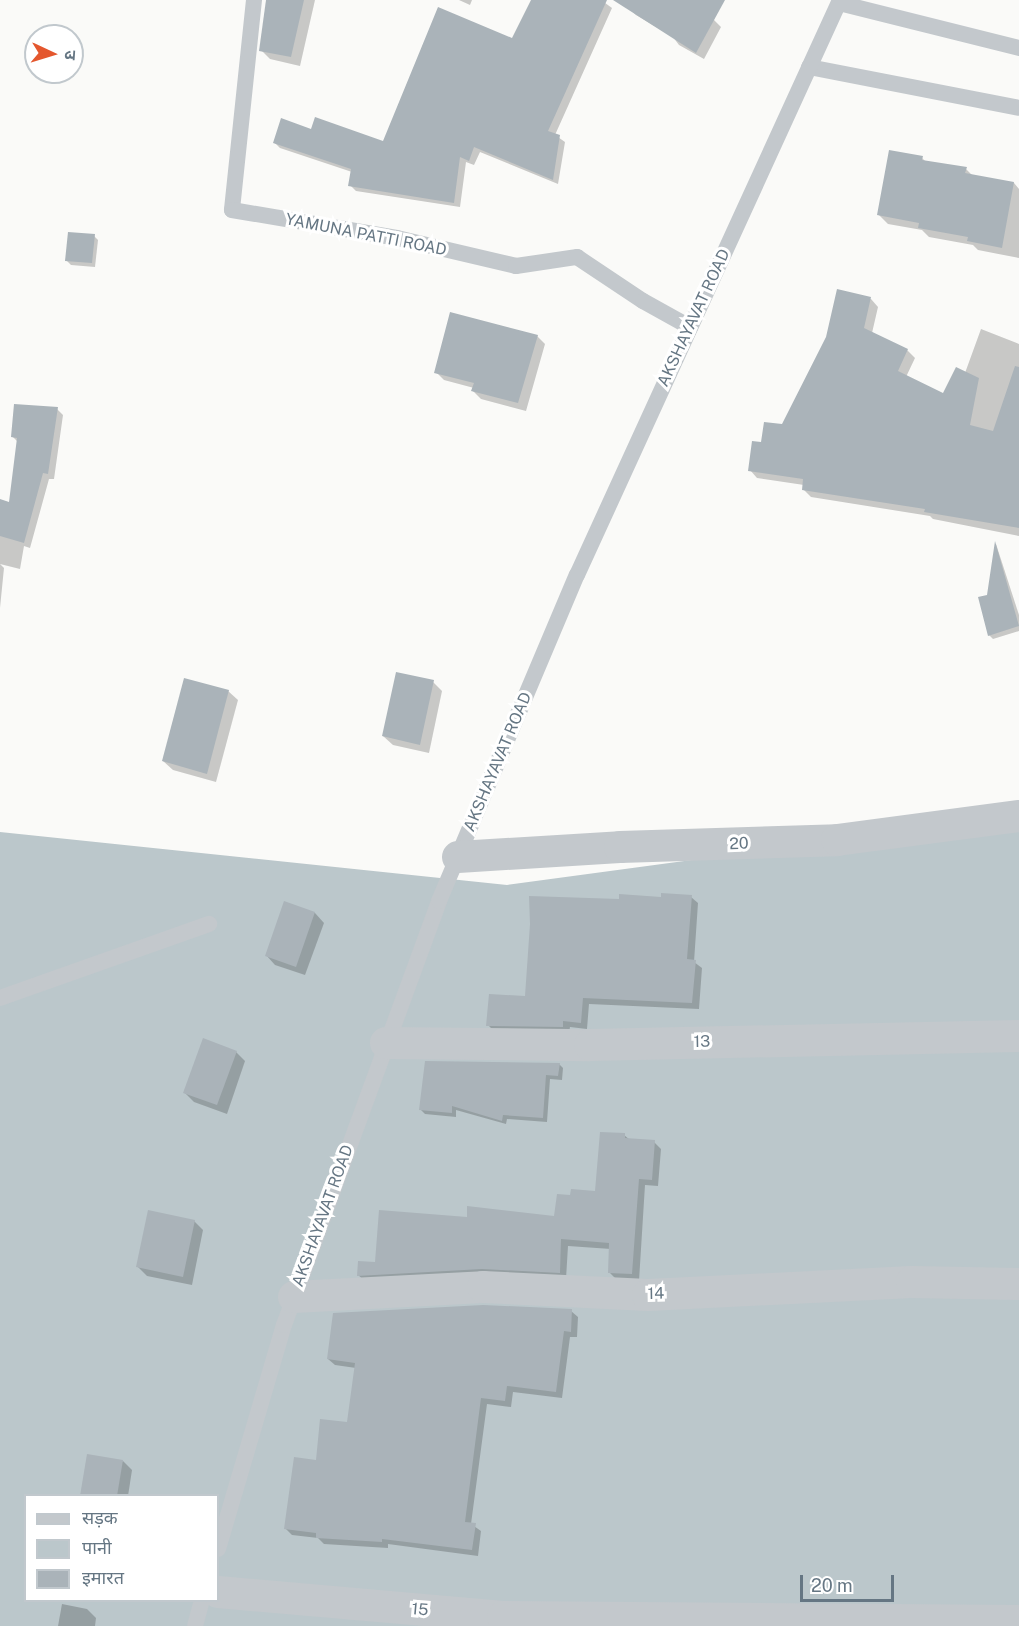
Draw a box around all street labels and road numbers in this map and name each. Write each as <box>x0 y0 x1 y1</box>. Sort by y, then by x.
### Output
street label: YAMUNA PATTI ROAD <box>284 210 448 260</box>
street label: AKSHAYAVAT ROAD <box>654 246 734 390</box>
street label: AKSHAYAVAT ROAD <box>460 689 536 835</box>
street label: 20 <box>729 834 749 854</box>
street label: 13 <box>694 1032 710 1052</box>
street label: AKSHAYAVAT ROAD <box>288 1142 358 1290</box>
street label: 14 <box>648 1284 664 1304</box>
street label: 15 <box>411 1600 429 1620</box>

